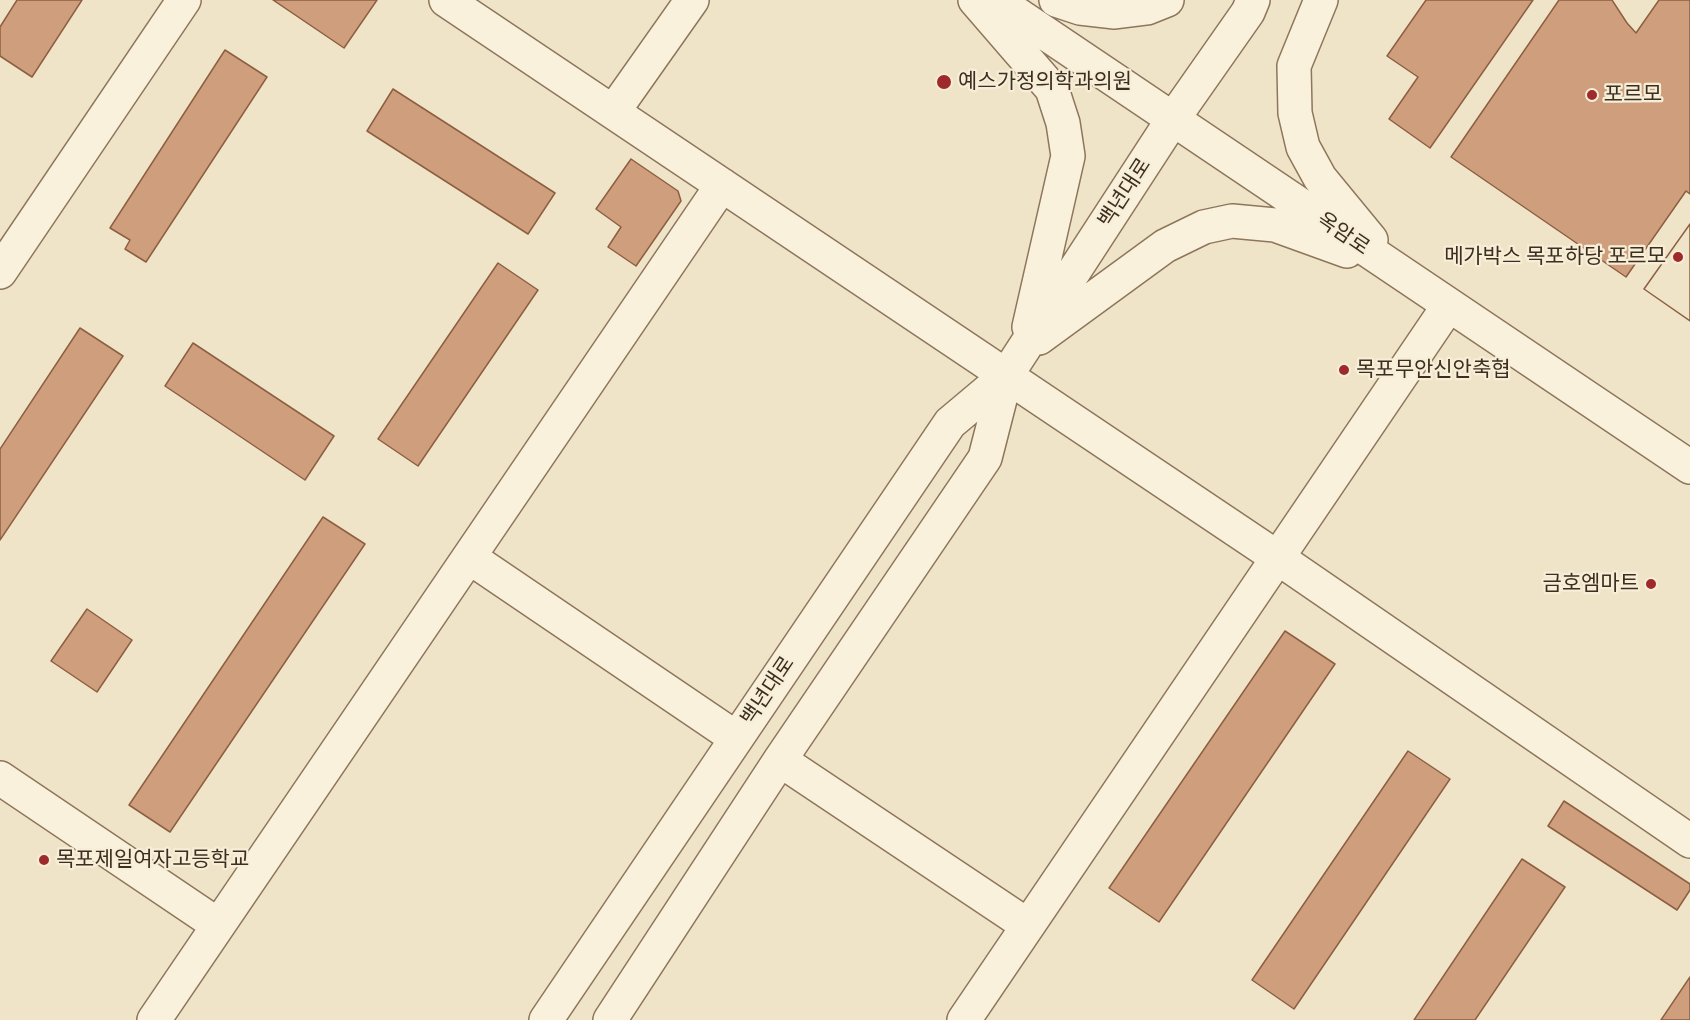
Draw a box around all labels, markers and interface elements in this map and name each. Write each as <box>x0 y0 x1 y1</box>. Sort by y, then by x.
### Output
place label: 예스가정의학과의원 <box>958 69 1132 95</box>
marker: 예스가정의학과의원 <box>935 73 953 91</box>
place label: 포르모 <box>1604 82 1662 108</box>
marker: 포르모 <box>1585 88 1599 102</box>
street label: 백년대로 <box>1093 154 1157 232</box>
street label: 옥암로 <box>1312 207 1374 261</box>
place label: 메가박스 목포하당 포르모 <box>1444 244 1666 270</box>
marker: 메가박스 목포하당 포르모 <box>1671 250 1685 264</box>
place label: 목포무안신안축협 <box>1356 357 1511 383</box>
marker: 목포무안신안축협 <box>1337 363 1351 377</box>
place label: 금호엠마트 <box>1542 571 1639 597</box>
marker: 금호엠마트 <box>1644 577 1658 591</box>
street label: 백년대로 <box>736 652 800 730</box>
place label: 목포제일여자고등학교 <box>56 847 249 873</box>
marker: 목포제일여자고등학교 <box>37 853 51 867</box>

